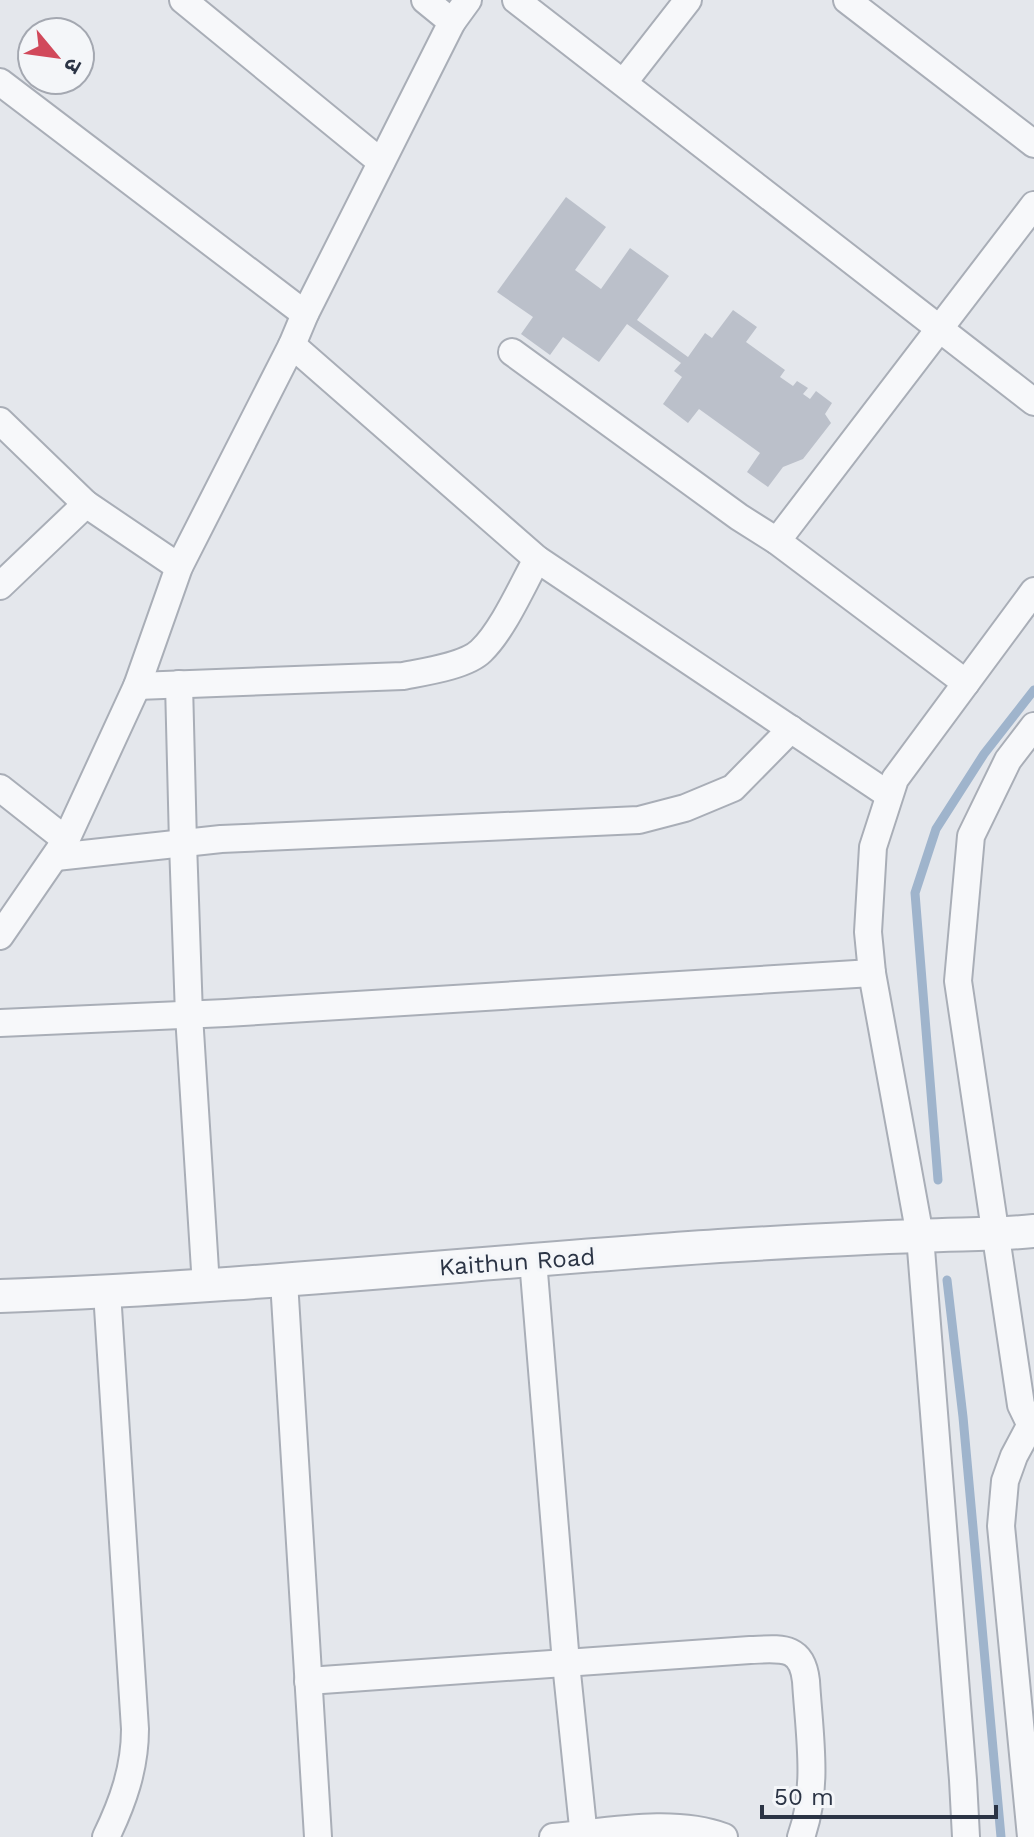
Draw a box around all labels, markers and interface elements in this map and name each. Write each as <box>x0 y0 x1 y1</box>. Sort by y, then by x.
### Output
north arrow <box>16 16 96 96</box>
text: उ <box>58 54 87 78</box>
street label: Kaithun Road <box>438 1243 596 1281</box>
scale bar <box>762 1769 996 1819</box>
text: 50 m <box>774 1783 834 1811</box>

